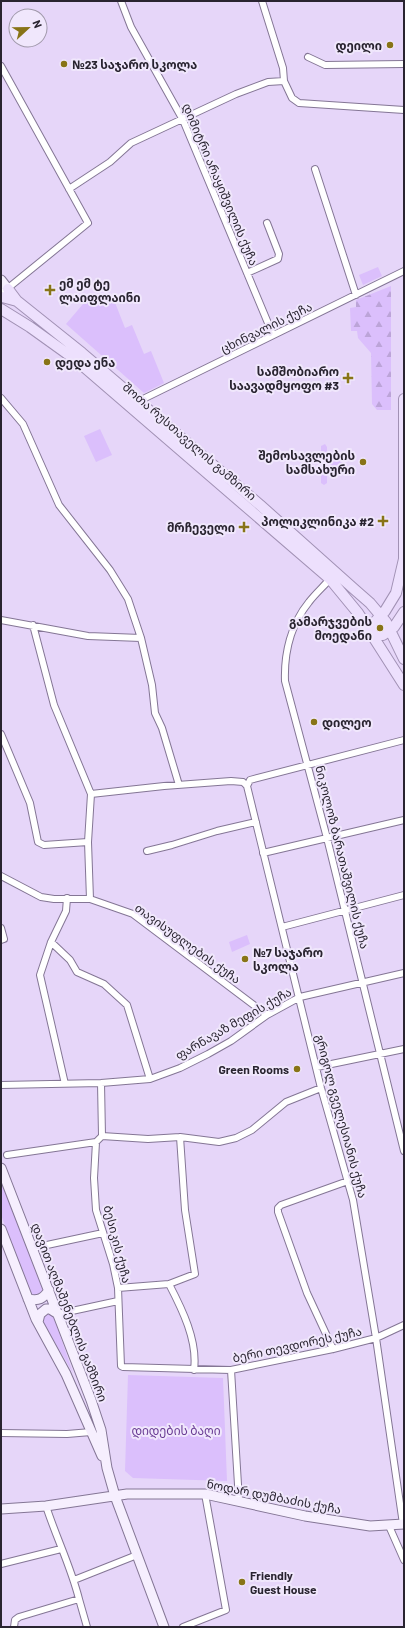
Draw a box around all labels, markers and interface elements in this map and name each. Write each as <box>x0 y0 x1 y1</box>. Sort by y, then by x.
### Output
north arrow <box>8 8 48 48</box>
text: N <box>30 18 45 30</box>
place label: დეილი <box>336 38 382 54</box>
marker: დეილი <box>385 40 395 50</box>
place label: №23 საჯარო სკოლა <box>72 57 197 73</box>
marker: №23 საჯარო სკოლა <box>59 59 69 69</box>
street label: დიმიტრი არაყიშვილის ქუჩა <box>179 101 262 268</box>
place label: ემ ემ ტე ლაიფლაინი <box>59 276 141 306</box>
marker: ემ ემ ტე ლაიფლაინი <box>44 284 56 296</box>
street label: ცხინვალის ქუჩა <box>218 299 315 357</box>
place label: დედა ენა <box>55 355 115 371</box>
marker: დედა ენა <box>42 357 52 367</box>
place label: სამშობიარო საავადმყოფო #3 <box>229 364 339 394</box>
marker: სამშობიარო საავადმყოფო #3 <box>342 372 354 384</box>
street label: შოთა რუსთაველის გამზირი <box>119 379 260 504</box>
place label: შემოსავლების სამსახური <box>258 448 355 477</box>
marker: შემოსავლების სამსახური <box>358 457 368 467</box>
place label: პოლიკლინიკა #2 <box>261 514 374 530</box>
marker: პოლიკლინიკა #2 <box>377 515 389 527</box>
place label: მრჩეველი <box>167 520 235 536</box>
marker: მრჩეველი <box>238 521 250 533</box>
place label: გამარჯვების მოედანი <box>289 614 372 644</box>
marker: გამარჯვების მოედანი <box>375 623 385 633</box>
place label: დილეო <box>322 715 371 731</box>
marker: დილეო <box>309 717 319 727</box>
street label: ნიკოლოზ ბარათაშვილის ქუჩა <box>311 764 373 951</box>
street label: თავისუფლების ქუჩა <box>131 900 244 988</box>
place label: №7 საჯარო სკოლა <box>253 945 323 975</box>
marker: №7 საჯარო სკოლა <box>240 954 250 964</box>
street label: ფარნავაზ მეფის ქუჩა <box>172 984 294 1063</box>
street label: გრიგოლ გველესიანის ქუჩა <box>311 1033 371 1200</box>
place label: Green Rooms <box>218 1062 289 1076</box>
marker: Green Rooms <box>292 1064 302 1074</box>
street label: ბესიკის ქუჩა <box>101 1204 134 1285</box>
street label: დავით აღმაშენებლის გამზირი <box>27 1221 111 1404</box>
street label: ბერი თევდორეს ქუჩა <box>231 1323 363 1367</box>
park label: დიდების ბაღი <box>131 1423 221 1439</box>
street label: ნოდარ დუმბაძის ქუჩა <box>205 1476 342 1518</box>
place label: Friendly Guest House <box>250 1568 317 1596</box>
marker: Friendly Guest House <box>237 1577 247 1587</box>

